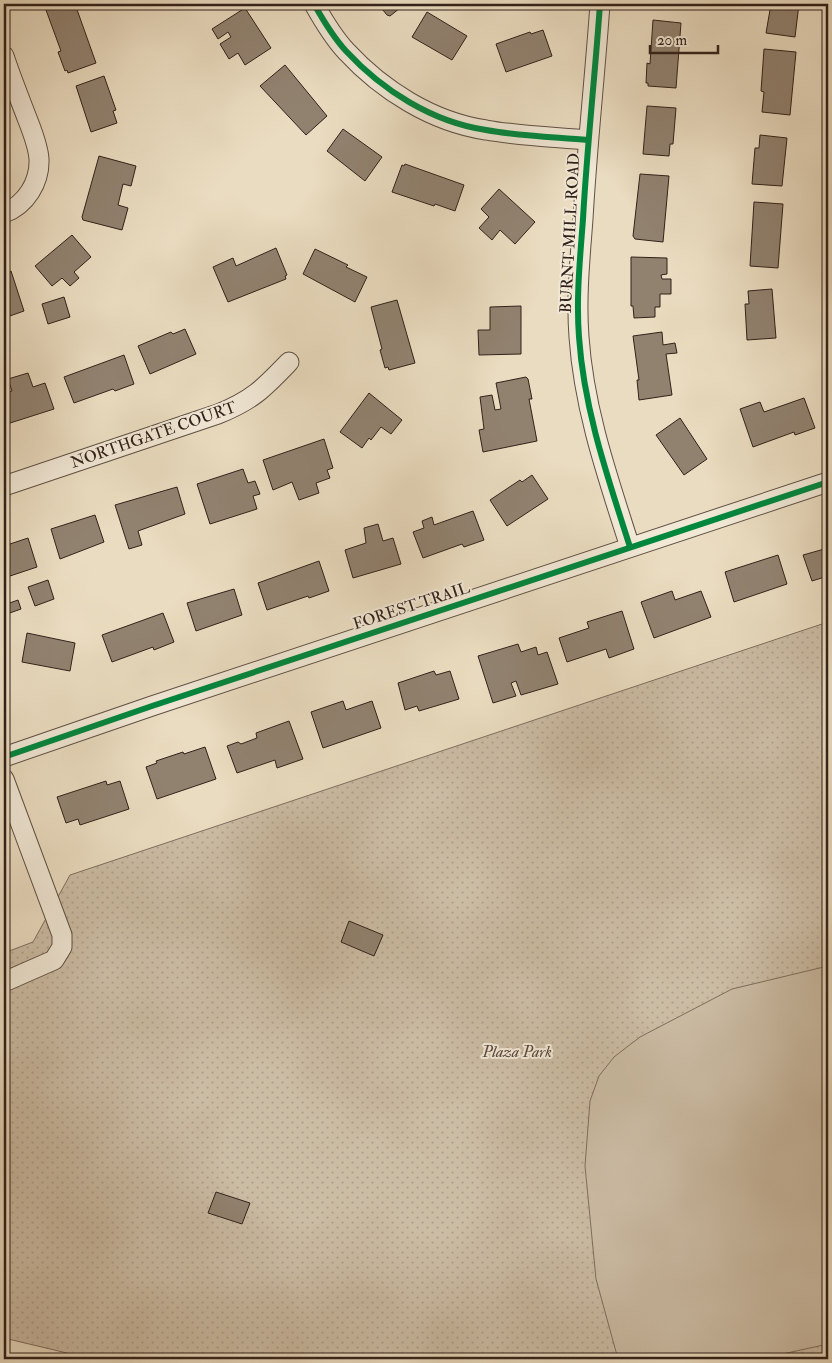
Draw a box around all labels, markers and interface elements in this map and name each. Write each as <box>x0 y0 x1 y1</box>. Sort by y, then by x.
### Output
scale bar <box>650 22 717 54</box>
text: 20 m <box>657 31 687 50</box>
street label: BURNT MILL ROAD <box>556 152 584 314</box>
street label: NORTHGATE COURT <box>68 397 239 473</box>
street label: FOREST TRAIL <box>350 578 473 634</box>
park label: Plaza Park <box>481 1042 552 1062</box>

